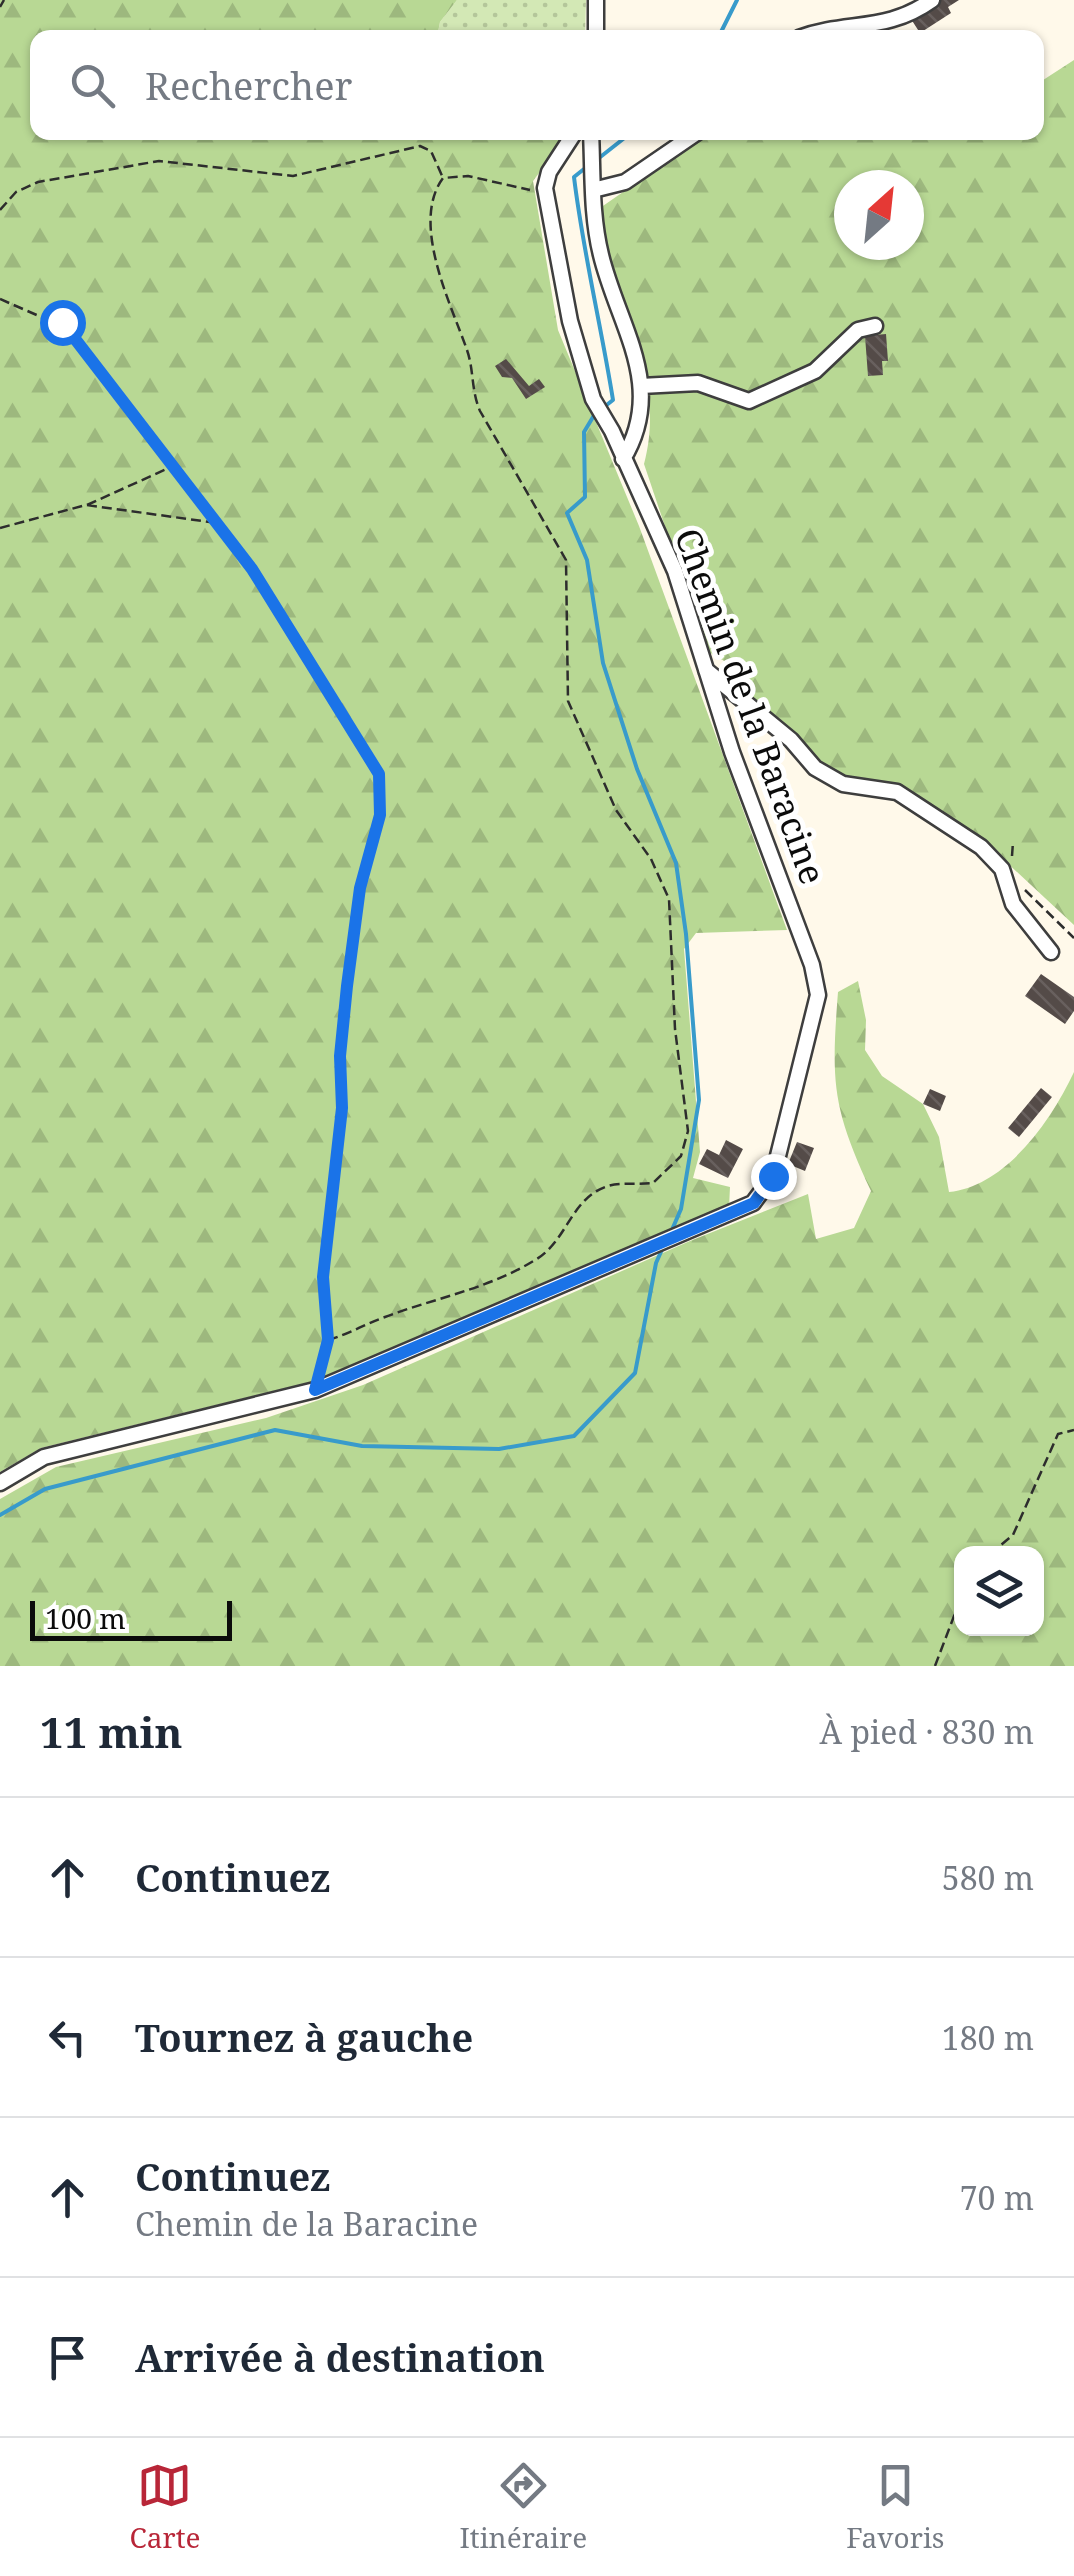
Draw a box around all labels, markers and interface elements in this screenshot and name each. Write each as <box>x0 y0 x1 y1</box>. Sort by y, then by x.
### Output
search box <box>30 30 1044 140</box>
icon: search <box>65 58 120 113</box>
text: Rechercher <box>145 59 352 111</box>
north arrow <box>834 170 924 260</box>
route start <box>40 300 86 346</box>
street label: Chemin de la Baracine <box>665 522 837 890</box>
route end <box>751 1154 797 1200</box>
map controls <box>954 1546 1044 1636</box>
button: layers <box>954 1546 1044 1636</box>
scale bar <box>30 1596 232 1641</box>
text: 100 m <box>45 1599 126 1637</box>
text: 11 min <box>40 1703 183 1760</box>
text: À pied · 830 m <box>820 1710 1034 1753</box>
icon: ahead <box>40 1850 95 1905</box>
text: Continuez <box>135 1851 330 1903</box>
text: 580 m <box>942 1856 1034 1899</box>
icon: left <box>40 2010 95 2065</box>
text: Tournez à gauche <box>135 2011 473 2063</box>
text: 180 m <box>942 2016 1034 2059</box>
text: Continuez <box>135 2150 330 2202</box>
icon: ahead <box>40 2170 95 2225</box>
text: 70 m <box>960 2176 1034 2219</box>
text: Chemin de la Baracine <box>135 2202 478 2245</box>
icon: arrive <box>40 2330 95 2385</box>
text: Arrivée à destination <box>135 2331 545 2383</box>
tab: Carte <box>130 2458 200 2556</box>
tab: Itinéraire <box>460 2458 587 2556</box>
tab: Favoris <box>846 2458 944 2556</box>

